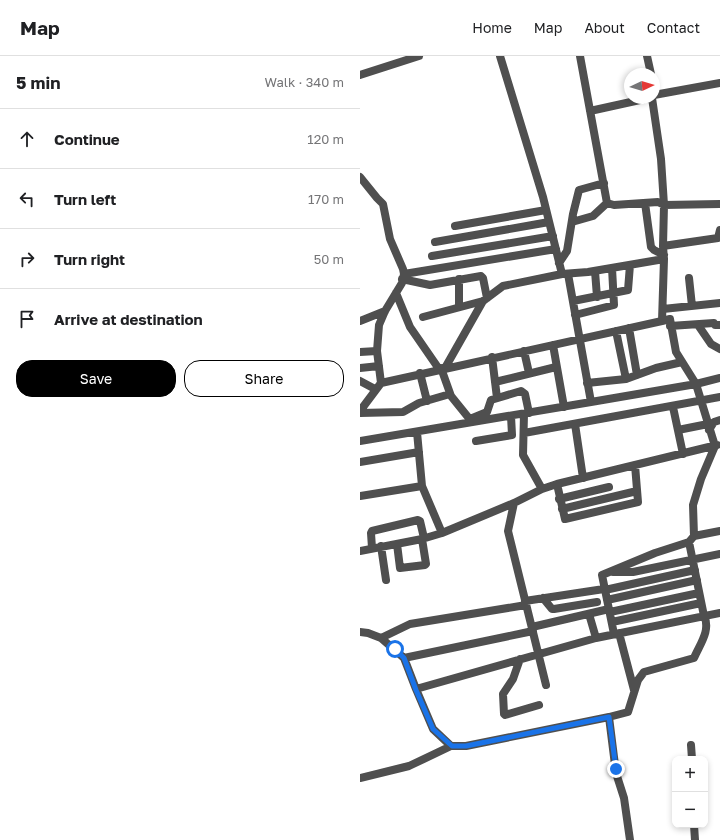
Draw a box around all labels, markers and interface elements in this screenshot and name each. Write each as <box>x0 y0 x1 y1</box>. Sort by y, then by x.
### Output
text: Map <box>20 16 60 39</box>
text: Home <box>472 19 512 36</box>
text: Map <box>534 19 562 36</box>
text: About <box>584 19 625 36</box>
text: Contact <box>647 19 700 36</box>
north arrow <box>624 68 660 104</box>
text: 5 min <box>16 72 60 93</box>
text: Walk · 340 m <box>264 74 344 90</box>
icon: ahead <box>16 128 38 150</box>
text: Continue <box>54 130 120 148</box>
text: 120 m <box>307 131 344 147</box>
icon: left <box>16 188 38 210</box>
text: Turn left <box>54 190 116 208</box>
text: 170 m <box>308 191 344 207</box>
icon: right <box>16 248 38 270</box>
text: Turn right <box>54 250 125 268</box>
text: 50 m <box>314 251 344 267</box>
icon: arrive <box>16 308 38 330</box>
text: Arrive at destination <box>54 310 203 328</box>
button: Save <box>16 360 176 397</box>
button: Share <box>184 360 344 397</box>
route start <box>386 640 404 658</box>
map controls <box>672 756 708 828</box>
button: + <box>672 756 708 792</box>
route end <box>607 760 625 778</box>
button: − <box>672 792 708 828</box>

